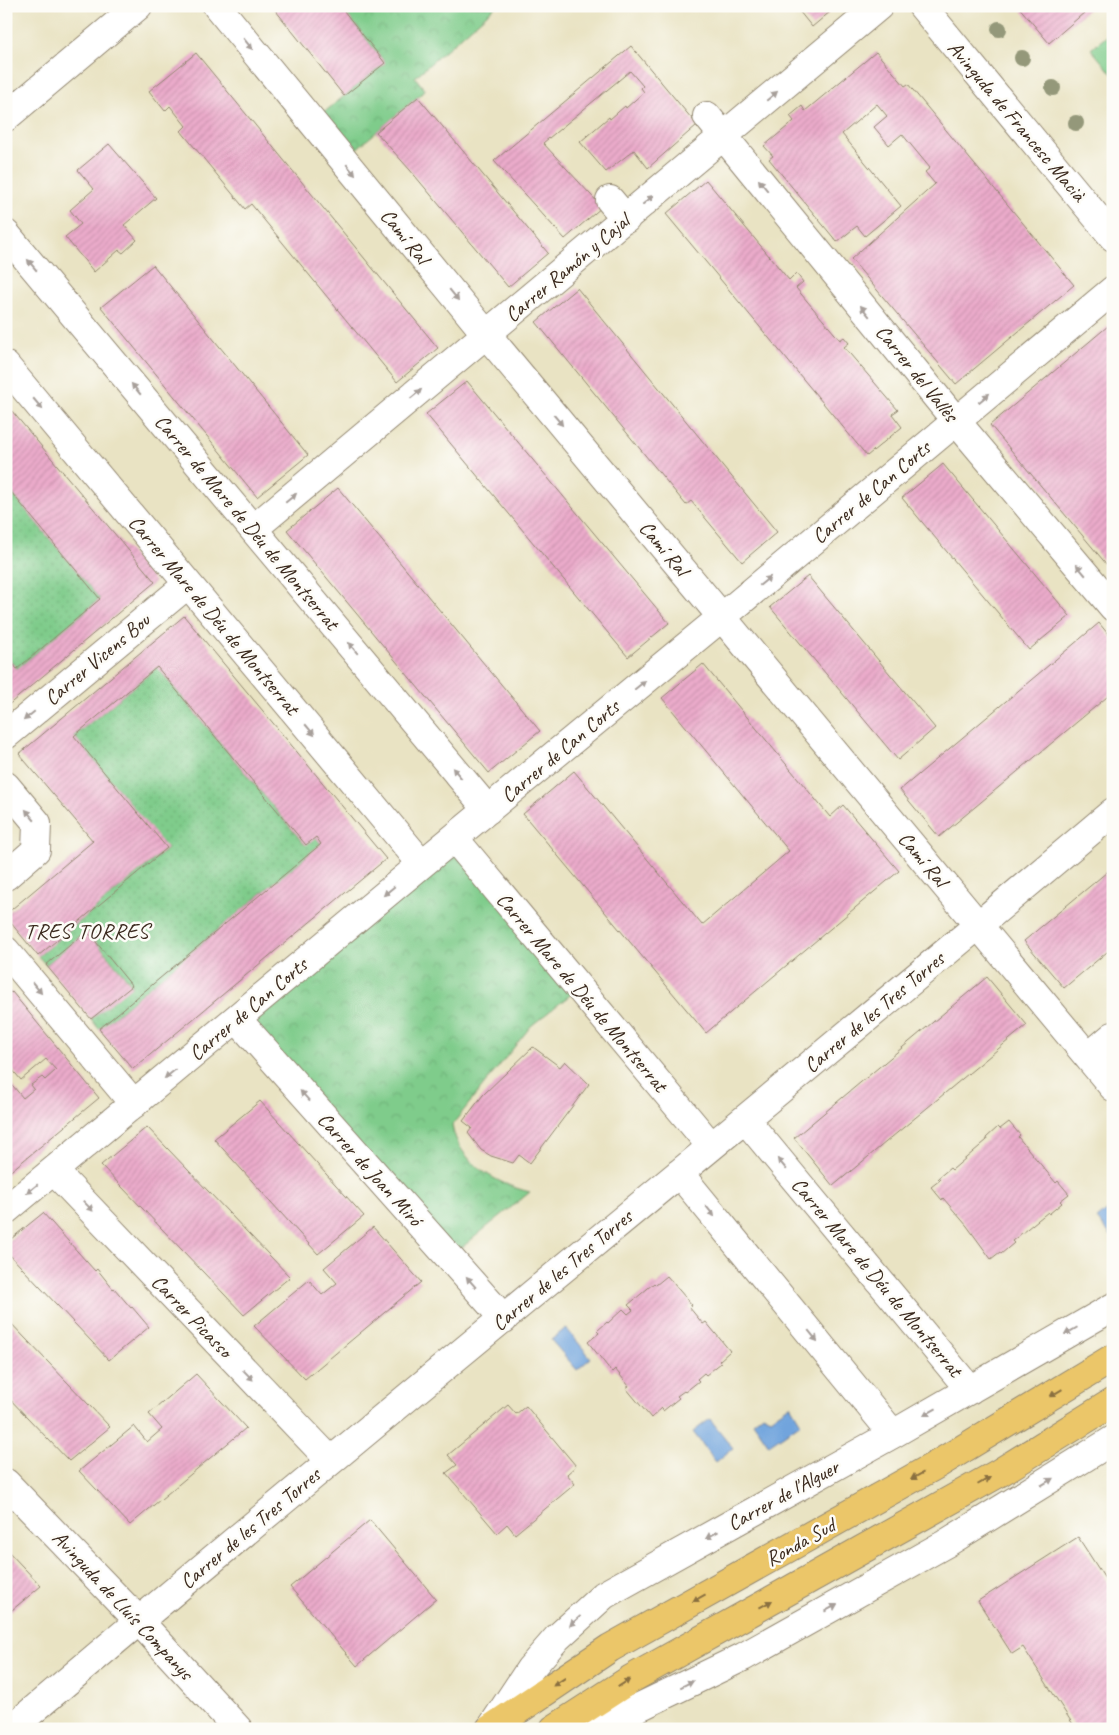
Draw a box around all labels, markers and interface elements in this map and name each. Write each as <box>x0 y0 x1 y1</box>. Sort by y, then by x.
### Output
street label: Avinguda de Francesc Macià <box>942 35 1093 208</box>
one-way arrow <box>243 37 254 50</box>
one-way arrow <box>766 90 779 101</box>
one-way arrow <box>345 163 356 176</box>
one-way arrow <box>757 179 768 192</box>
one-way arrow <box>641 194 653 206</box>
street label: Camí Ral <box>375 203 437 272</box>
street label: Carrer Ramón y Cajal <box>499 206 637 328</box>
one-way arrow <box>26 258 37 271</box>
one-way arrow <box>449 289 460 302</box>
one-way arrow <box>860 305 871 318</box>
street label: Carrer del Vallès <box>870 319 965 428</box>
one-way arrow <box>130 384 142 396</box>
one-way arrow <box>409 389 422 400</box>
one-way arrow <box>977 392 989 404</box>
one-way arrow <box>32 397 43 410</box>
street label: Carrer de Mare de Déu de Montserrat <box>149 409 346 637</box>
one-way arrow <box>552 414 564 426</box>
street label: Carrer de Can Corts <box>806 434 937 549</box>
one-way arrow <box>284 492 297 503</box>
street label: Carrer Mare de Déu de Montserrat <box>123 510 306 722</box>
street label: Camí Ral <box>634 515 697 583</box>
one-way arrow <box>1076 564 1087 577</box>
one-way arrow <box>759 576 772 587</box>
street label: Carrer Vicens Bou <box>39 606 156 711</box>
one-way arrow <box>347 642 358 655</box>
one-way arrow <box>633 679 646 690</box>
street label: Carrer de Can Corts <box>495 693 626 808</box>
one-way arrow <box>23 710 36 721</box>
one-way arrow <box>305 723 316 736</box>
one-way arrow <box>451 767 463 779</box>
one-way arrow <box>25 809 36 822</box>
street label: Camí Ral <box>893 826 956 894</box>
one-way arrow <box>383 886 396 897</box>
street label: Carrer Mare de Déu de Montserrat <box>491 887 674 1099</box>
district label: TRES TORRES <box>25 917 153 945</box>
street label: Carrer de les Tres Torres <box>799 945 951 1078</box>
street label: Carrer de Can Corts <box>183 951 314 1066</box>
one-way arrow <box>32 981 43 994</box>
one-way arrow <box>165 1068 177 1080</box>
one-way arrow <box>299 1090 311 1102</box>
street label: Carrer de Joan Miró <box>312 1107 430 1233</box>
one-way arrow <box>777 1158 788 1171</box>
street label: Carrer Mare de Déu de Montserrat <box>786 1172 969 1384</box>
one-way arrow <box>26 1184 39 1195</box>
one-way arrow <box>82 1200 94 1212</box>
street label: Carrer de les Tres Torres <box>487 1203 639 1336</box>
one-way arrow <box>704 1204 715 1217</box>
street label: Carrer Picasso <box>146 1269 240 1365</box>
one-way arrow <box>466 1276 477 1289</box>
one-way arrow <box>1064 1327 1077 1336</box>
one-way arrow <box>807 1330 818 1343</box>
one-way arrow <box>242 1368 254 1380</box>
one-way arrow <box>1050 1388 1063 1397</box>
one-way arrow <box>923 1408 937 1417</box>
street label: Carrer de l'Alguer <box>723 1453 845 1536</box>
street label: Carrer de les Tres Torres <box>175 1461 327 1594</box>
one-way arrow <box>909 1472 924 1480</box>
one-way arrow <box>977 1477 991 1486</box>
one-way arrow <box>1040 1477 1053 1486</box>
street label: Ronda Sud <box>760 1511 842 1572</box>
street label: Avinguda de Lluís Companys <box>47 1525 200 1687</box>
one-way arrow <box>705 1531 719 1539</box>
one-way arrow <box>692 1594 705 1603</box>
one-way arrow <box>759 1599 773 1608</box>
one-way arrow <box>824 1603 837 1612</box>
one-way arrow <box>570 1615 582 1627</box>
one-way arrow <box>553 1677 566 1687</box>
one-way arrow <box>618 1679 631 1688</box>
one-way arrow <box>680 1680 694 1688</box>

